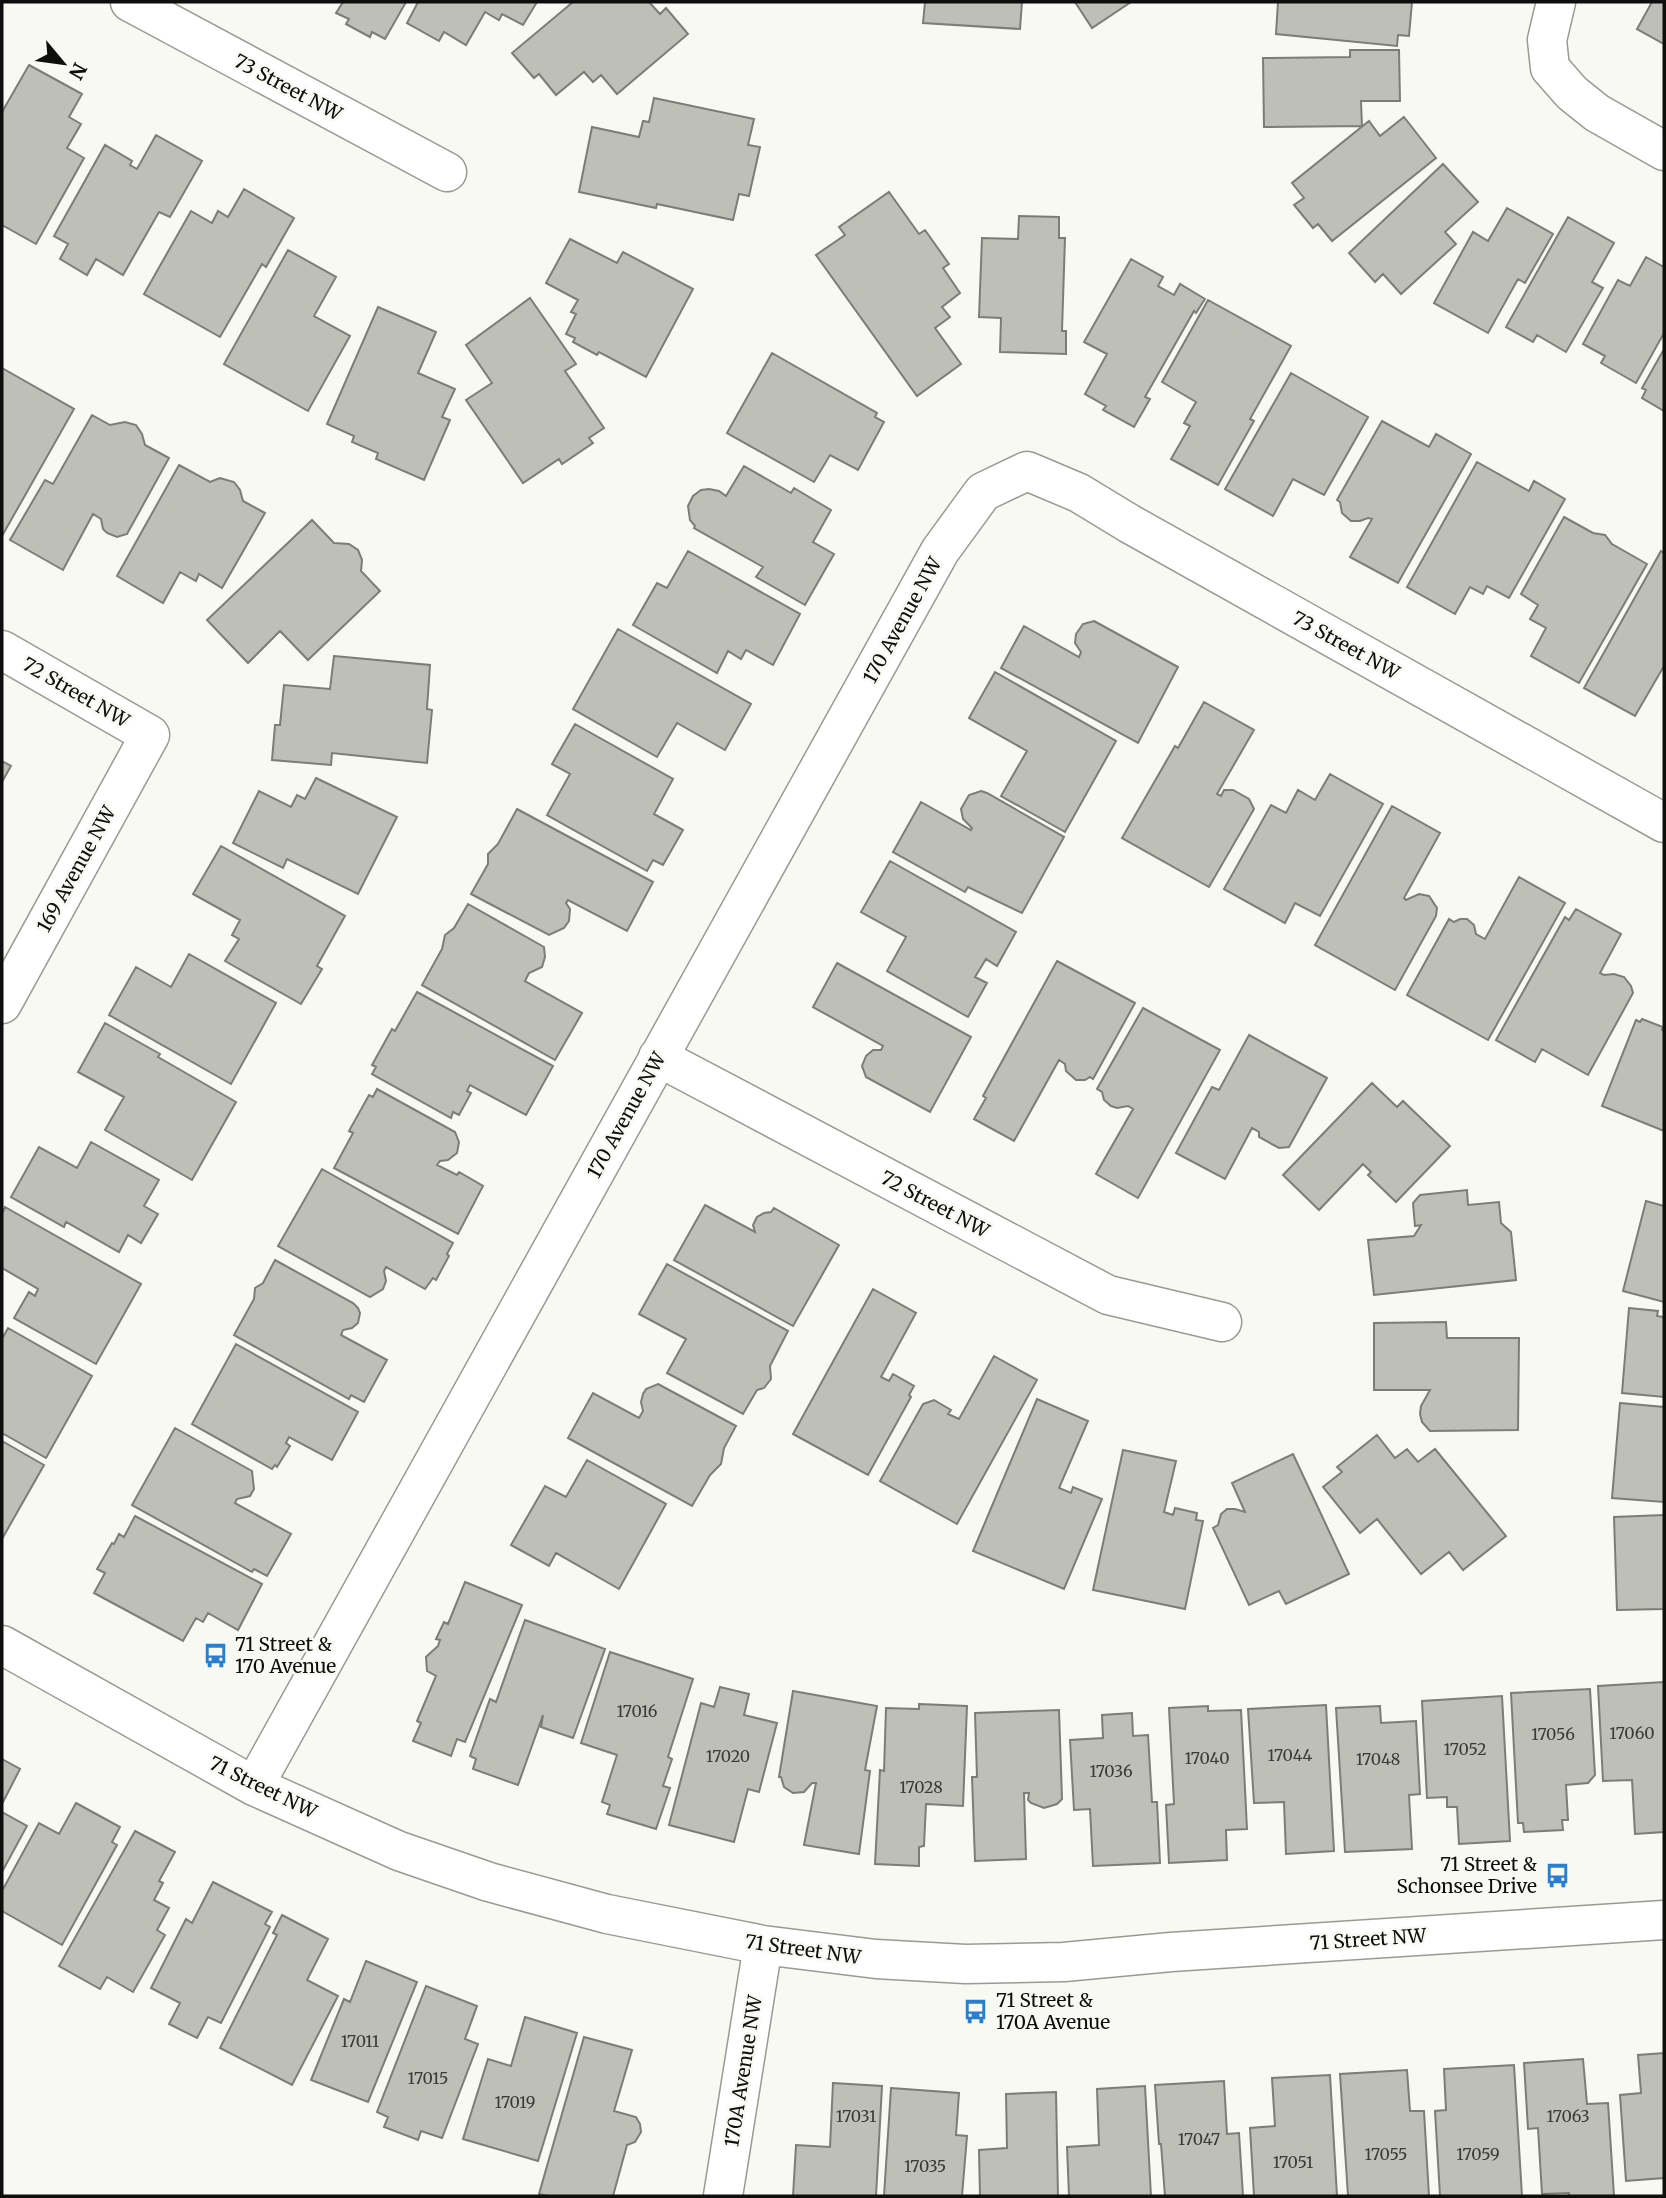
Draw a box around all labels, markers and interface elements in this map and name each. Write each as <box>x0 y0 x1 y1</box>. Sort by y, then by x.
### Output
north arrow <box>28 28 98 98</box>
street label: 73 Street NW <box>230 48 347 126</box>
text: N <box>64 59 92 84</box>
street label: 170 Avenue NW <box>858 552 947 687</box>
street label: 73 Street NW <box>1288 606 1405 685</box>
street label: 72 Street NW <box>18 652 135 733</box>
street label: 169 Avenue NW <box>31 801 121 936</box>
street label: 170 Avenue NW <box>582 1047 671 1182</box>
street label: 72 Street NW <box>877 1165 994 1243</box>
place label: 71 Street & 170 Avenue <box>235 1632 336 1678</box>
bus stop icon: 71 Street & 170 Avenue <box>201 1641 229 1669</box>
house number: 17016 <box>617 1701 658 1721</box>
house number: 17060 <box>1609 1723 1655 1743</box>
house number: 17056 <box>1531 1724 1575 1744</box>
house number: 17052 <box>1443 1739 1487 1759</box>
house number: 17044 <box>1268 1745 1313 1765</box>
house number: 17020 <box>706 1746 750 1766</box>
house number: 17040 <box>1184 1748 1230 1768</box>
house number: 17048 <box>1356 1749 1400 1769</box>
street label: 71 Street NW <box>205 1751 322 1824</box>
house number: 17036 <box>1089 1761 1133 1781</box>
house number: 17028 <box>899 1777 943 1797</box>
place label: 71 Street & Schonsee Drive <box>1397 1852 1538 1898</box>
bus stop icon: 71 Street & Schonsee Drive <box>1543 1861 1571 1889</box>
street label: 71 Street NW <box>1309 1923 1428 1955</box>
street label: 71 Street NW <box>744 1929 864 1969</box>
place label: 71 Street & 170A Avenue <box>996 1988 1110 2034</box>
street label: 170A Avenue NW <box>719 1993 767 2148</box>
bus stop icon: 71 Street & 170A Avenue <box>962 1997 990 2025</box>
house number: 17011 <box>341 2031 379 2051</box>
house number: 17015 <box>408 2068 448 2088</box>
house number: 17019 <box>495 2092 535 2112</box>
house number: 17031 <box>836 2106 876 2126</box>
house number: 17063 <box>1546 2106 1590 2126</box>
house number: 17047 <box>1178 2129 1220 2149</box>
house number: 17055 <box>1365 2144 1407 2164</box>
house number: 17059 <box>1456 2144 1500 2164</box>
house number: 17051 <box>1273 2152 1313 2172</box>
house number: 17035 <box>904 2156 946 2176</box>

